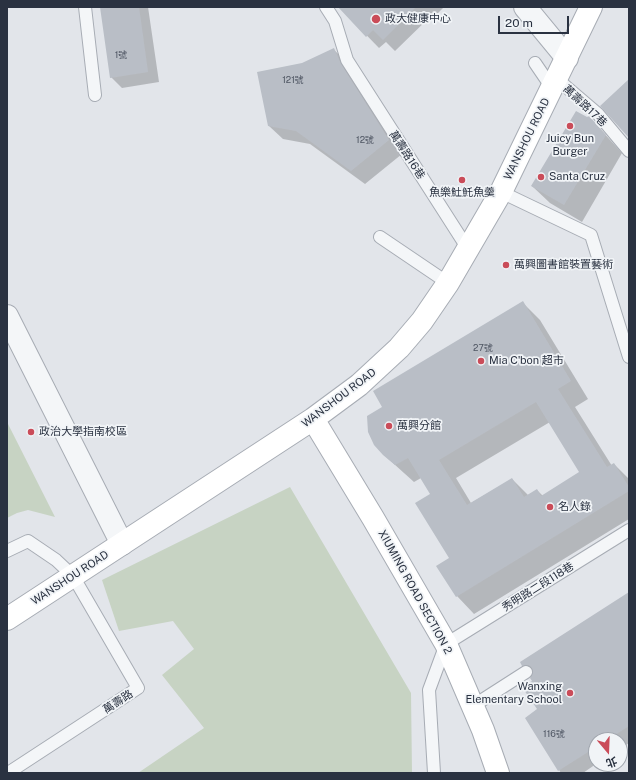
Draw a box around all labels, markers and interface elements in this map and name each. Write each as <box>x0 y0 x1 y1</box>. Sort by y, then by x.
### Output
scale bar <box>500 8 571 34</box>
place label: 政大健康中心 <box>385 12 451 26</box>
marker: 政大健康中心 <box>370 13 382 25</box>
text: 20 m <box>505 16 533 30</box>
house number: 1號 <box>115 50 127 60</box>
house number: 121號 <box>282 75 304 85</box>
street label: 萬壽路17巷 <box>560 82 610 130</box>
street label: WANSHOU ROAD <box>501 96 553 182</box>
marker: Juicy Bun Burger <box>565 121 575 131</box>
street label: 萬壽路16巷 <box>386 128 428 182</box>
place label: Juicy Bun Burger <box>546 132 594 158</box>
house number: 12號 <box>356 135 374 145</box>
place label: Santa Cruz <box>549 170 605 184</box>
marker: Santa Cruz <box>536 172 546 182</box>
marker: 魚樂𩵚魠魚羹 <box>457 175 467 185</box>
place label: 魚樂𩵚魠魚羹 <box>429 186 495 200</box>
place label: 萬興圖書館裝置藝術 <box>514 258 613 272</box>
marker: 萬興圖書館裝置藝術 <box>501 260 511 270</box>
house number: 27號 <box>473 343 493 353</box>
place label: Mia C'bon 超市 <box>489 354 564 368</box>
marker: Mia C'bon 超市 <box>476 356 486 366</box>
street label: WANSHOU ROAD <box>299 366 379 430</box>
place label: 萬興分館 <box>397 419 441 433</box>
marker: 萬興分館 <box>384 421 394 431</box>
place label: 政治大學指南校區 <box>39 425 127 439</box>
marker: 政治大學指南校區 <box>26 427 36 437</box>
place label: 名人錄 <box>558 500 591 514</box>
marker: 名人錄 <box>545 502 555 512</box>
street label: XIUMING ROAD SECTION 2 <box>375 528 455 656</box>
street label: WANSHOU ROAD <box>29 548 111 608</box>
street label: 秀明路二段118巷 <box>500 560 576 614</box>
place label: Wanxing Elementary School <box>465 680 562 706</box>
street label: 萬壽路 <box>101 687 135 717</box>
marker: Wanxing Elementary School <box>565 688 575 698</box>
house number: 116號 <box>543 729 565 739</box>
north arrow <box>588 732 628 772</box>
text: 北 <box>604 755 619 770</box>

